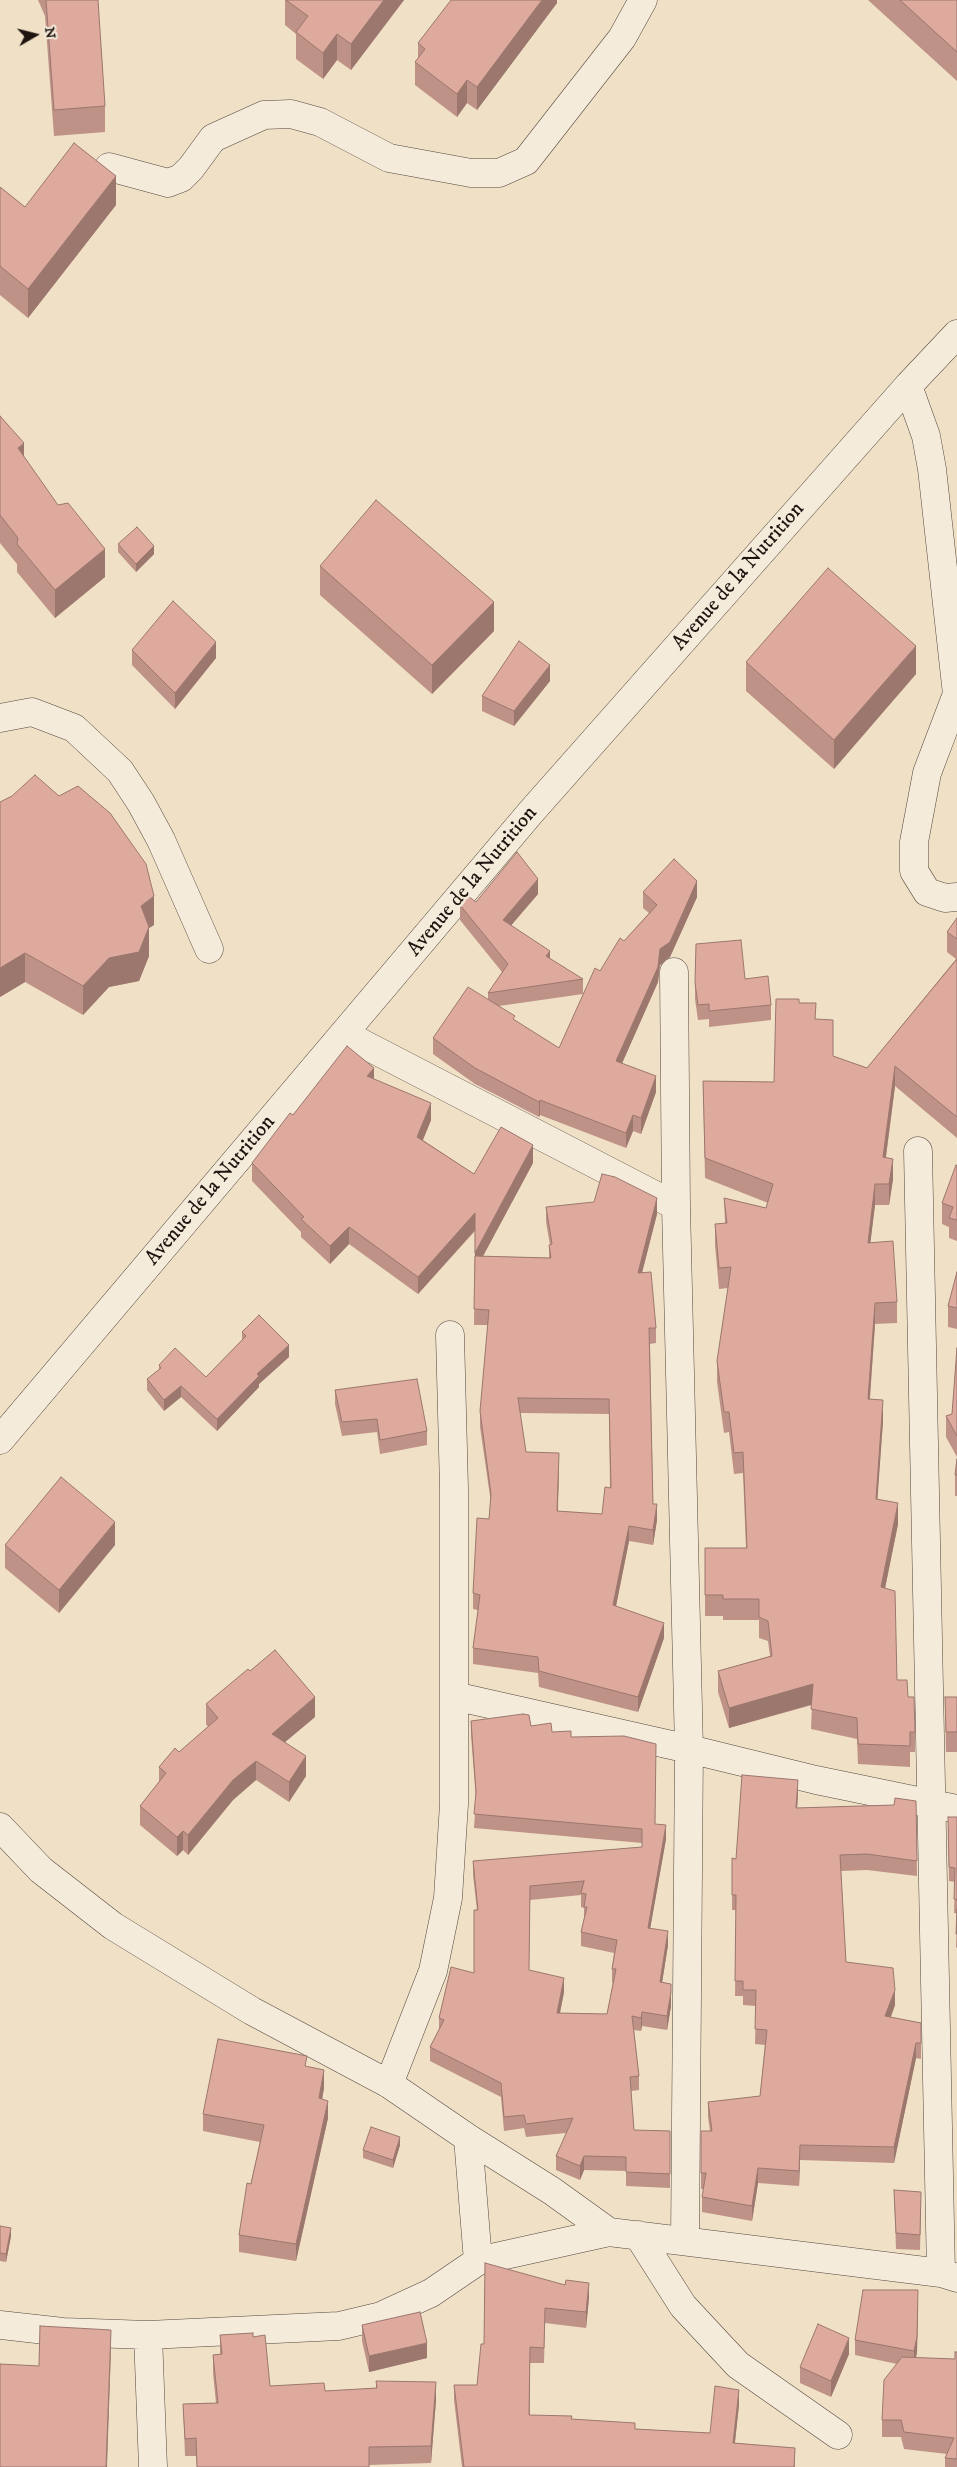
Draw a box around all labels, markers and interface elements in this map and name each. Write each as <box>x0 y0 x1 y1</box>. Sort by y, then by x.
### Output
north arrow <box>10 10 60 60</box>
text: N <box>40 26 60 40</box>
street label: Avenue de la Nutrition <box>668 498 810 656</box>
street label: Avenue de la Nutrition <box>403 802 543 962</box>
street label: Avenue de la Nutrition <box>141 1111 281 1271</box>

